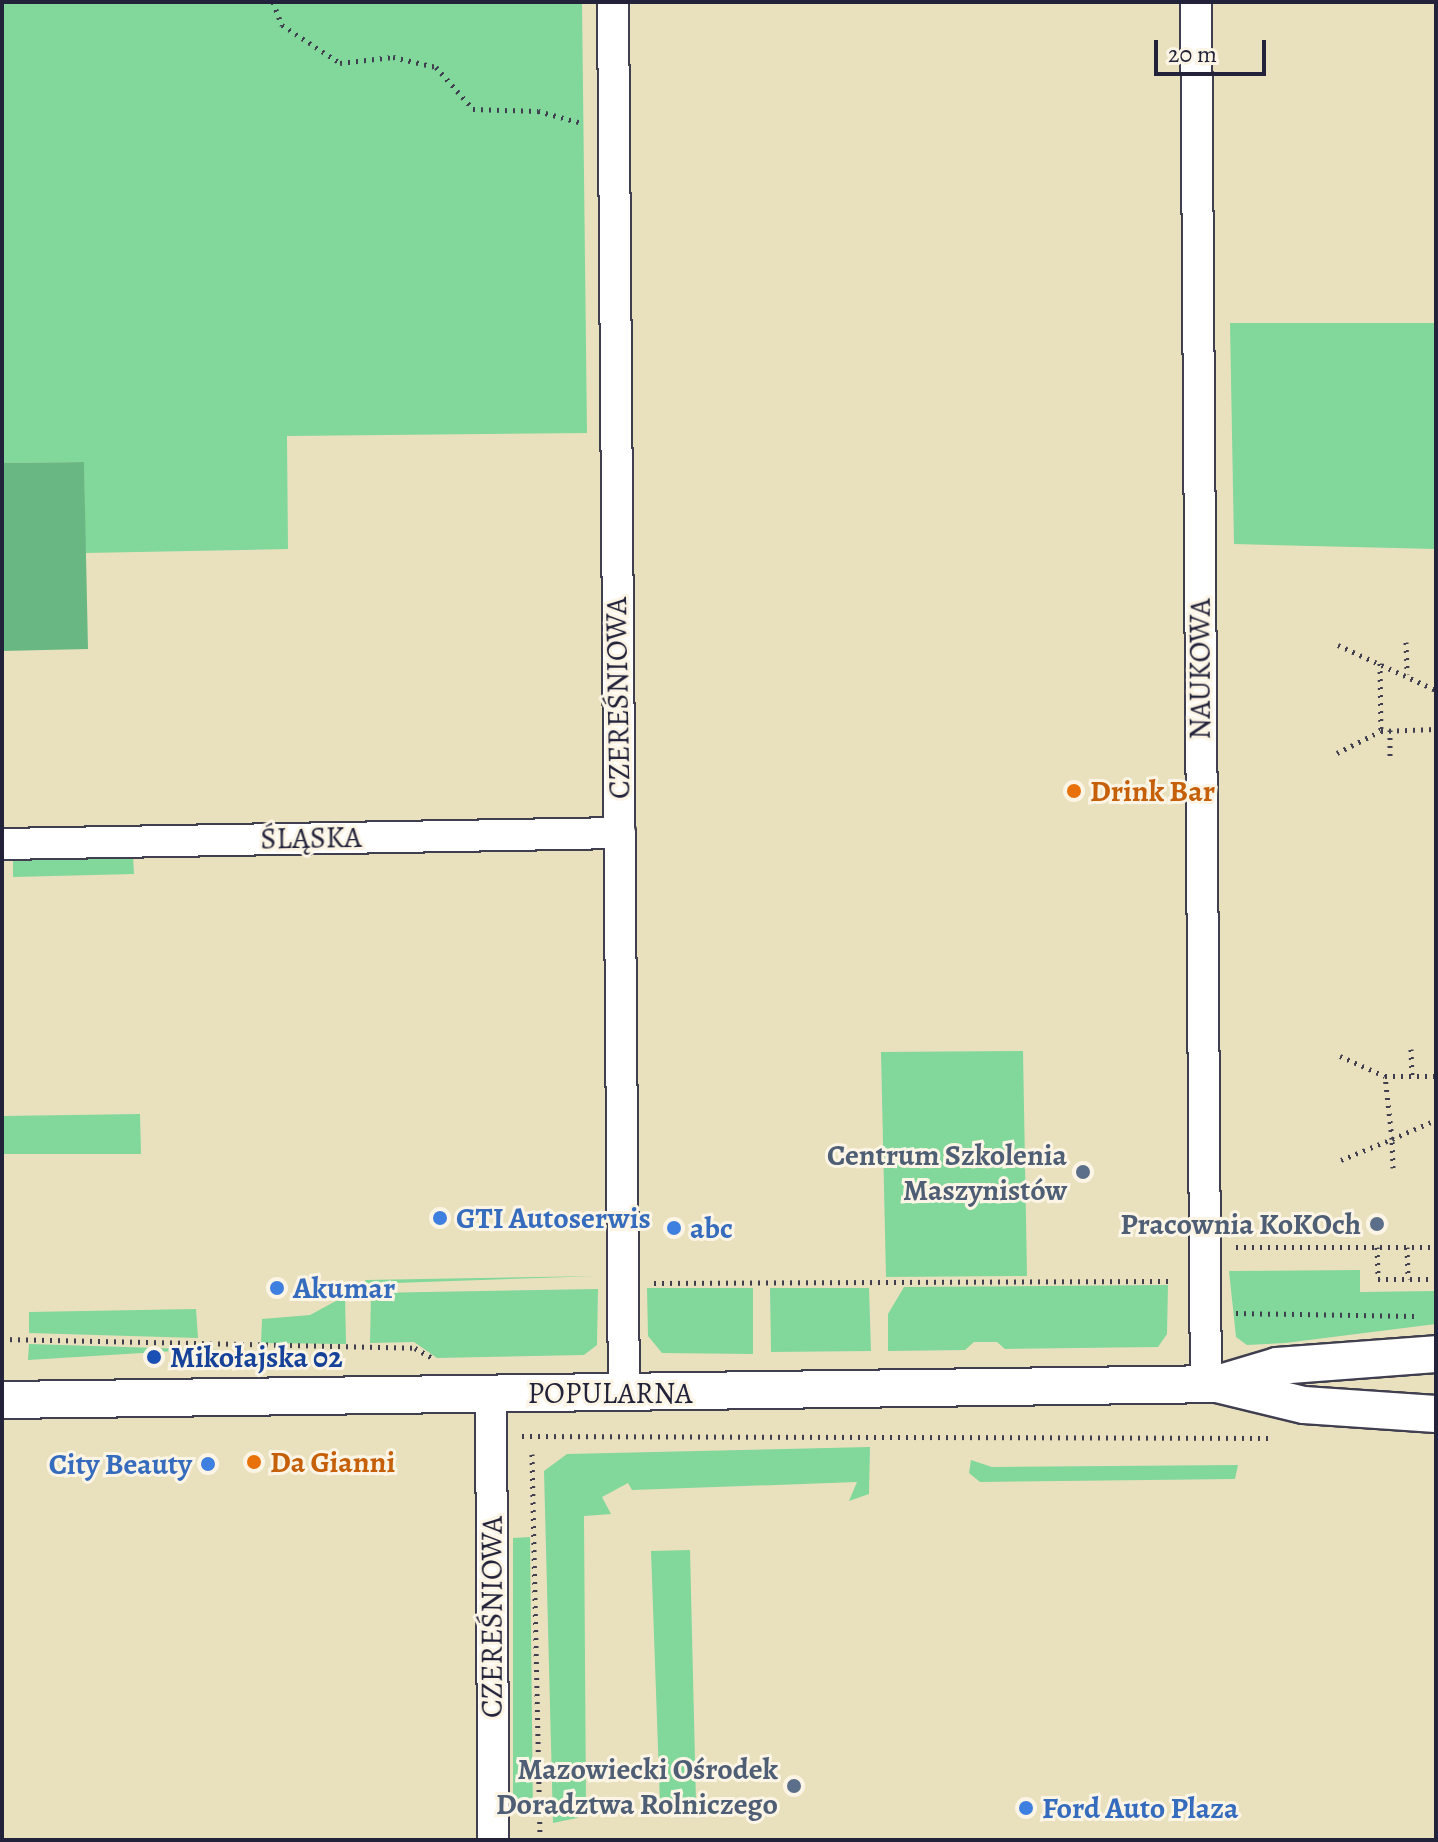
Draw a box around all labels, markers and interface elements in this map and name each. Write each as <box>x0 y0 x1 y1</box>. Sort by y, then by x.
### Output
scale bar <box>1158 24 1270 74</box>
text: 20 m <box>1168 38 1217 70</box>
street label: CZEREŚNIOWA <box>598 597 638 799</box>
street label: NAUKOWA <box>1182 598 1218 740</box>
place label: Drink Bar <box>1090 773 1215 809</box>
marker: Drink Bar <box>1065 782 1083 800</box>
street label: ŚLĄSKA <box>260 819 362 857</box>
place label: Centrum Szkolenia Maszynistów <box>827 1137 1067 1208</box>
marker: Centrum Szkolenia Maszynistów <box>1074 1163 1092 1181</box>
place label: GTI Autoserwis <box>456 1200 651 1236</box>
place label: Pracownia KoKOch <box>1120 1206 1361 1242</box>
marker: GTI Autoserwis <box>431 1209 449 1227</box>
place label: abc <box>690 1210 733 1246</box>
marker: Pracownia KoKOch <box>1368 1215 1386 1233</box>
marker: abc <box>665 1219 683 1237</box>
place label: Akumar <box>293 1270 395 1306</box>
marker: Akumar <box>268 1279 286 1297</box>
place label: Mikołajska 02 <box>170 1339 343 1375</box>
marker: Mikołajska 02 <box>145 1348 163 1366</box>
street label: POPULARNA <box>528 1375 692 1411</box>
place label: Da Gianni <box>270 1444 395 1480</box>
place label: City Beauty <box>49 1446 192 1482</box>
marker: Da Gianni <box>245 1453 263 1471</box>
marker: City Beauty <box>199 1455 217 1473</box>
street label: CZEREŚNIOWA <box>474 1516 510 1718</box>
place label: Mazowiecki Ośrodek Doradztwa Rolniczego <box>496 1751 778 1822</box>
marker: Mazowiecki Ośrodek Doradztwa Rolniczego <box>785 1777 803 1795</box>
place label: Ford Auto Plaza <box>1042 1790 1238 1826</box>
marker: Ford Auto Plaza <box>1017 1799 1035 1817</box>

